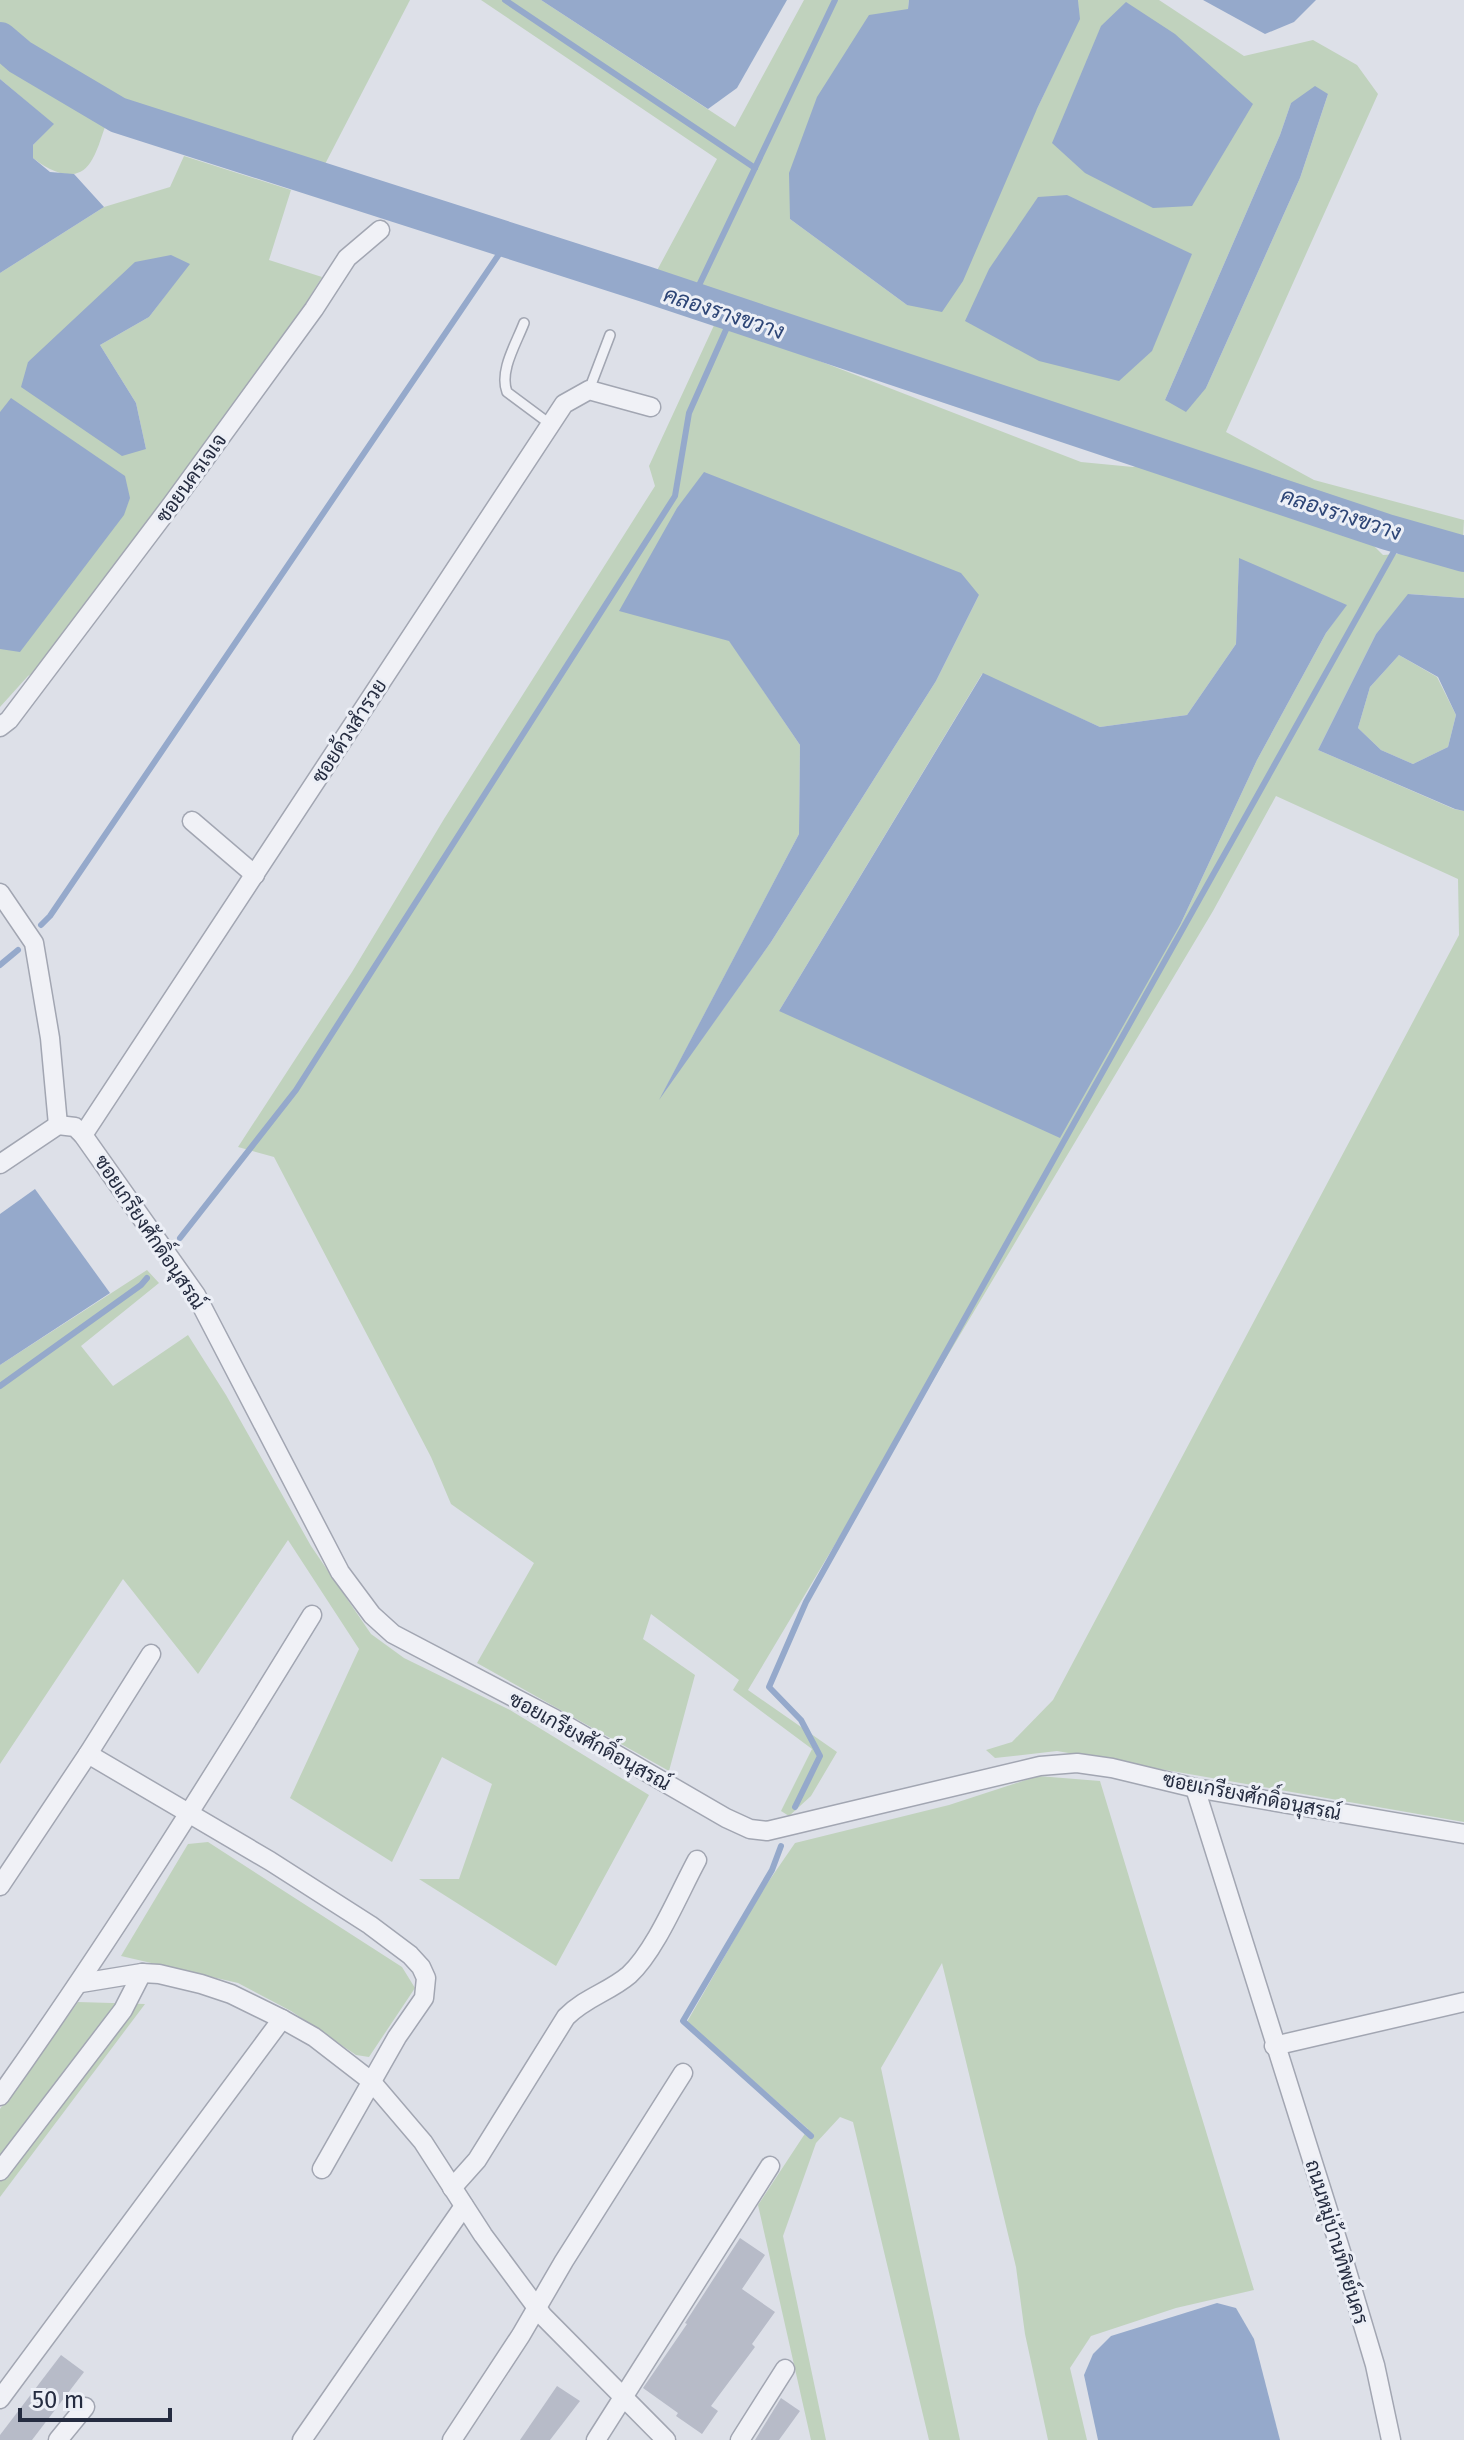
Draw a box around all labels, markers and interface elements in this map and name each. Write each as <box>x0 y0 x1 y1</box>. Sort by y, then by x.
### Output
water label: คลองรางขวาง <box>660 281 788 345</box>
street label: ซอยนครเจเจ <box>151 429 231 527</box>
water label: คลองรางขวาง <box>1277 482 1405 546</box>
street label: ซอยด้วงสำรวย <box>306 674 392 788</box>
street label: ซอยเกรียงศักดิ์อนุสรณ์ <box>88 1147 216 1315</box>
street label: ซอยเกรียงศักดิ์อนุสรณ์ <box>504 1681 678 1797</box>
street label: ซอยเกรียงศักดิ์อนุสรณ์ <box>1160 1761 1344 1827</box>
street label: ถนนหมู่บ้านทิพย์นคร <box>1298 2156 1375 2328</box>
scale bar <box>20 2372 170 2422</box>
text: 50 m <box>32 2386 84 2414</box>

